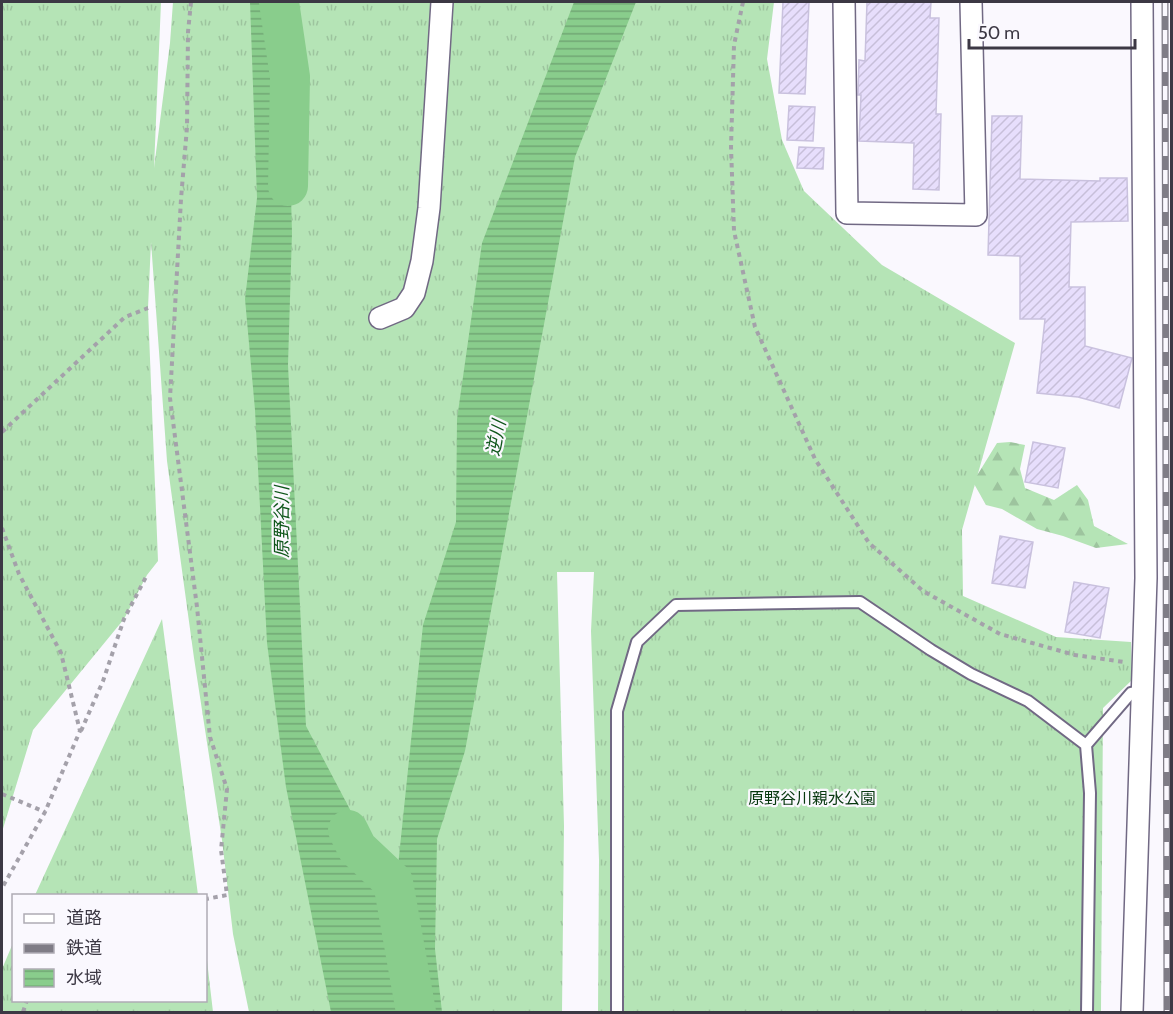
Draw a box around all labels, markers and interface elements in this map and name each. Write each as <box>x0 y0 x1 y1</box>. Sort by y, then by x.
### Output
scale bar <box>969 12 1136 50</box>
text: 50 m <box>978 22 1020 44</box>
water label: 逆川 <box>482 416 511 458</box>
water label: 原野谷川 <box>271 484 293 558</box>
park label: 原野谷川親水公園 <box>748 789 876 808</box>
legend <box>12 894 207 1002</box>
text: 道路 <box>66 907 102 929</box>
text: 鉄道 <box>66 937 102 959</box>
text: 水域 <box>66 967 102 989</box>

